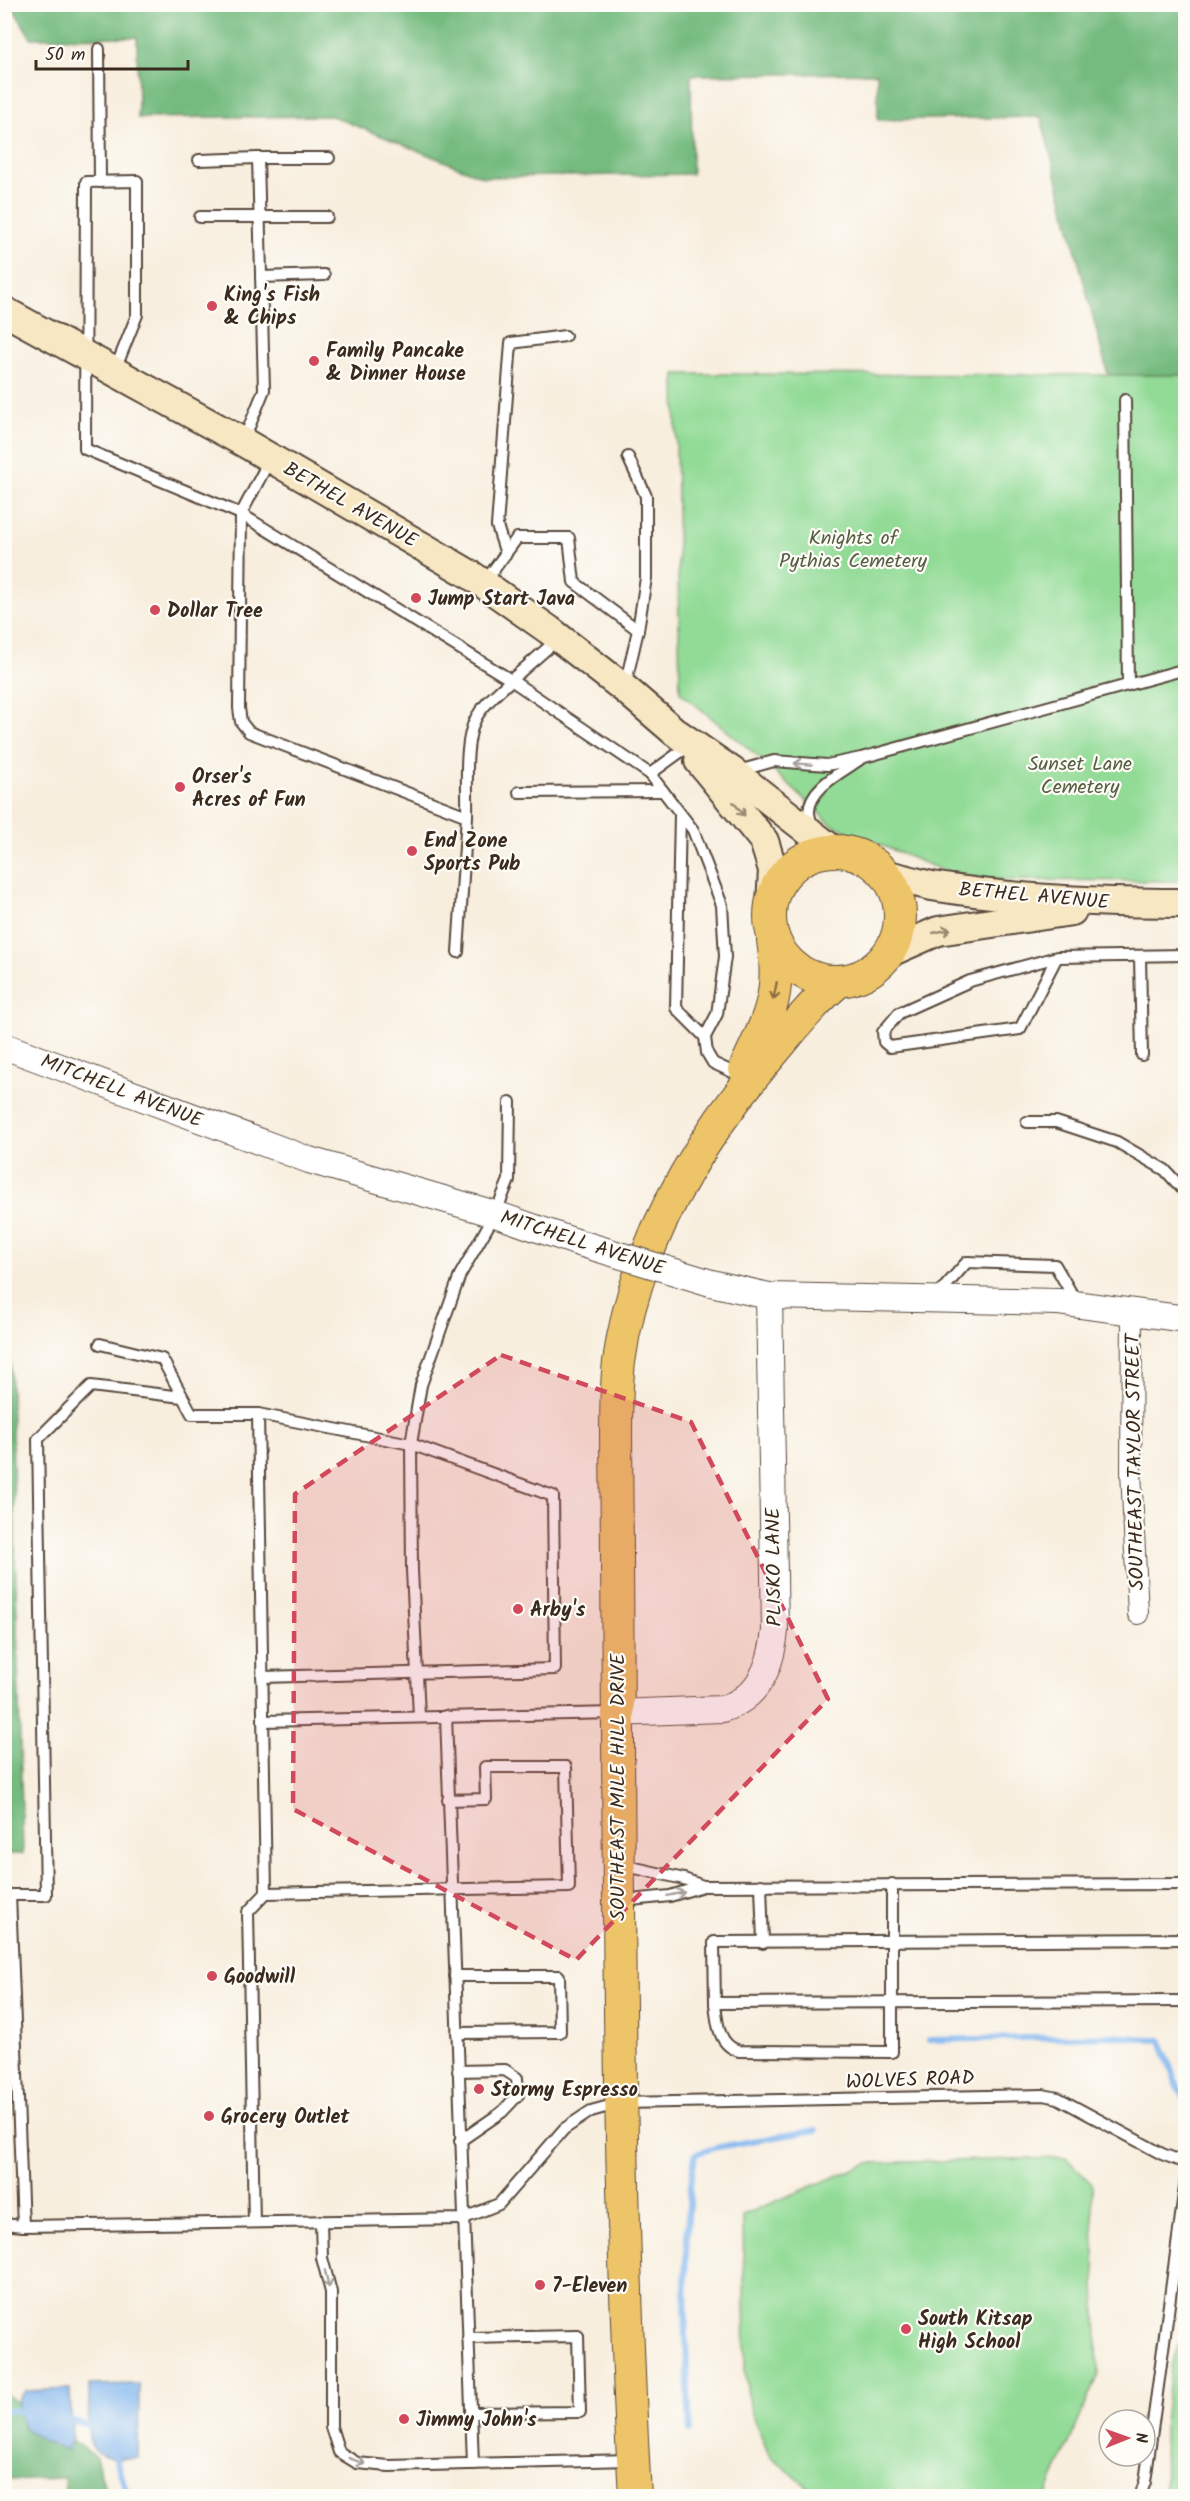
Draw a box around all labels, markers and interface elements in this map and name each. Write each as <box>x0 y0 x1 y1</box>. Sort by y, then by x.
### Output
scale bar <box>36 33 188 71</box>
text: 50 m <box>45 41 85 70</box>
place label: King's Fish & Chips <box>224 280 320 335</box>
marker: King's Fish & Chips <box>205 299 219 313</box>
place label: Family Pancake & Dinner House <box>326 336 466 391</box>
marker: Family Pancake & Dinner House <box>307 354 321 368</box>
street label: BETHEL AVENUE <box>277 454 424 558</box>
park label: Knights of Pythias Cemetery <box>779 523 928 578</box>
place label: Jump Start Java <box>428 584 575 616</box>
marker: Jump Start Java <box>409 591 423 605</box>
place label: Dollar Tree <box>167 596 263 628</box>
marker: Dollar Tree <box>148 603 162 617</box>
park label: Sunset Lane Cemetery <box>1028 749 1132 804</box>
one-way arrow <box>793 758 813 769</box>
place label: Orser's Acres of Fun <box>192 762 306 817</box>
marker: Orser's Acres of Fun <box>173 780 187 794</box>
one-way arrow <box>733 801 746 817</box>
place label: End Zone Sports Pub <box>424 826 520 881</box>
marker: End Zone Sports Pub <box>405 844 419 858</box>
street label: BETHEL AVENUE <box>957 874 1112 920</box>
one-way arrow <box>932 924 951 936</box>
one-way arrow <box>769 980 780 1000</box>
street label: MITCHELL AVENUE <box>36 1046 208 1138</box>
street label: MITCHELL AVENUE <box>496 1202 670 1286</box>
street label: SOUTHEAST TAYLOR STREET <box>1118 1331 1154 1590</box>
street label: PLISKO LANE <box>758 1506 792 1627</box>
place label: Arby's <box>530 1595 586 1627</box>
marker: Arby's <box>511 1602 525 1616</box>
street label: SOUTHEAST MILE HILL DRIVE <box>603 1652 635 1921</box>
one-way arrow <box>665 1888 685 1899</box>
place label: Goodwill <box>224 1962 296 1994</box>
marker: Goodwill <box>205 1969 219 1983</box>
street label: WOLVES ROAD <box>845 2063 975 2099</box>
place label: Stormy Espresso <box>491 2075 638 2107</box>
marker: Stormy Espresso <box>472 2082 486 2096</box>
place label: Grocery Outlet <box>221 2102 350 2134</box>
marker: Grocery Outlet <box>202 2109 216 2123</box>
one-way arrow <box>322 2269 334 2288</box>
place label: 7-Eleven <box>552 2271 627 2303</box>
marker: 7-Eleven <box>533 2278 547 2292</box>
place label: South Kitsap High School <box>918 2304 1033 2359</box>
marker: South Kitsap High School <box>899 2322 913 2336</box>
place label: Jimmy John's <box>416 2405 537 2437</box>
north arrow <box>1097 2408 1157 2468</box>
marker: Jimmy John's <box>397 2412 411 2426</box>
text: N <box>1128 2432 1153 2443</box>
one-way arrow <box>347 2456 365 2467</box>

